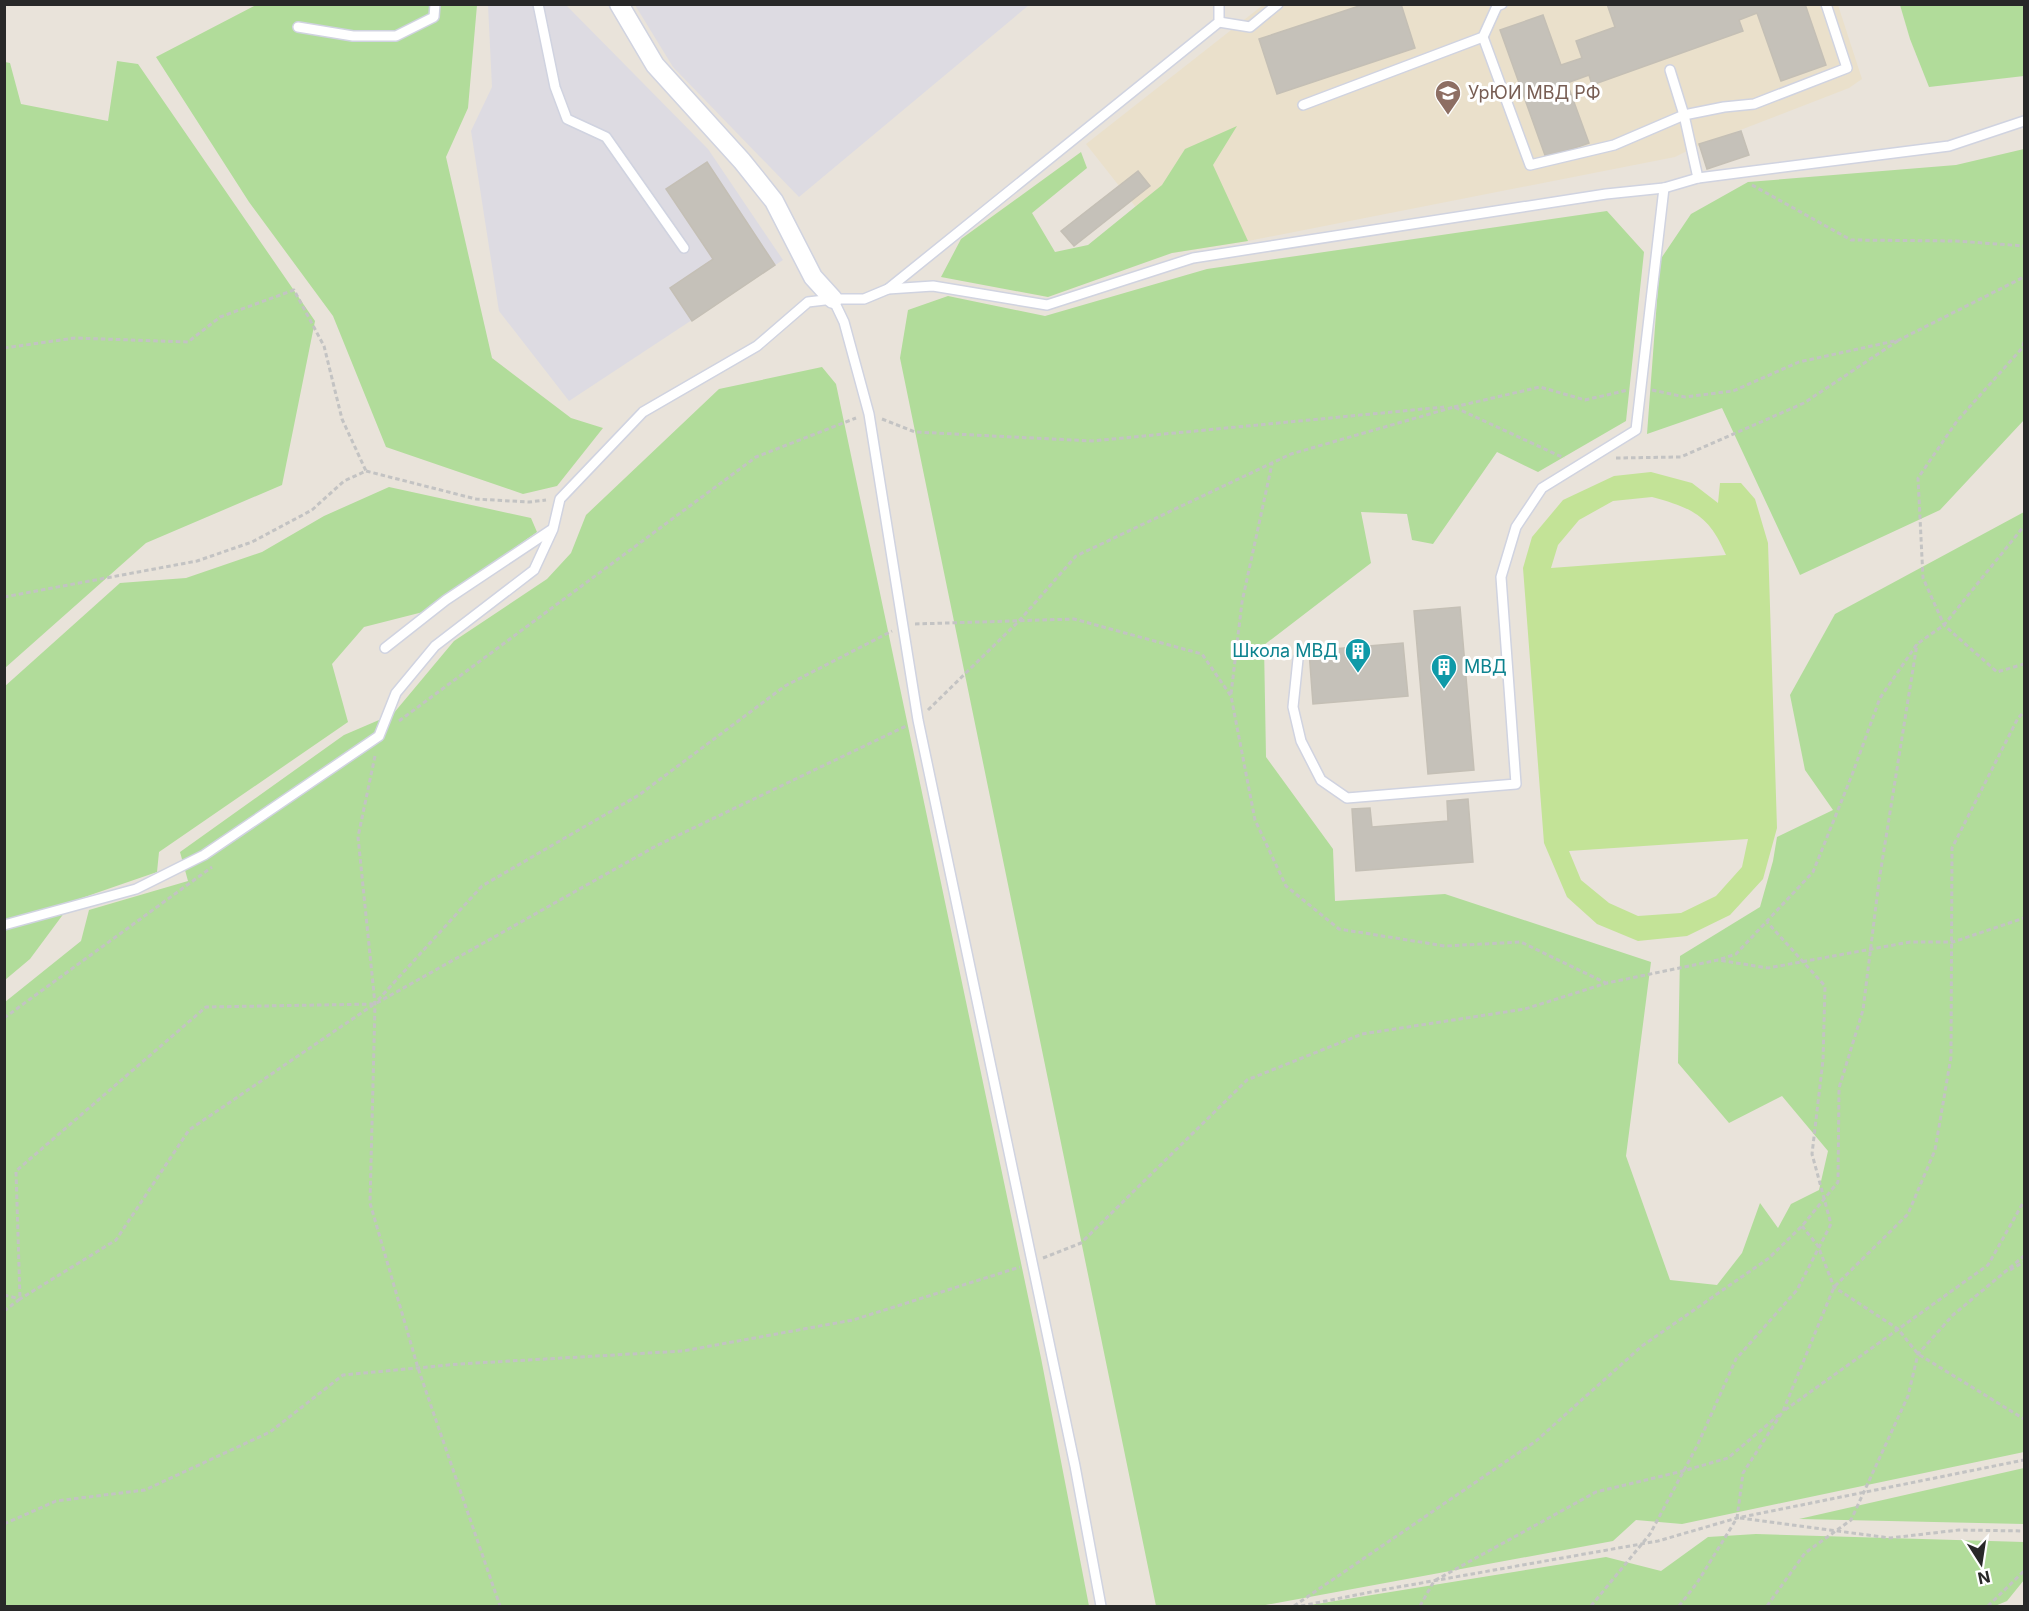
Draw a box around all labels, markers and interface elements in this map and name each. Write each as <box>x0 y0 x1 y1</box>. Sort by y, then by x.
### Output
school or university icon: УрЮИ МВД РФ <box>1433 78 1463 116</box>
place label: УрЮИ МВД РФ <box>1468 82 1601 103</box>
building icon: Школа МВД <box>1343 636 1373 674</box>
place label: Школа МВД <box>1232 640 1338 661</box>
building icon: МВД <box>1429 652 1459 690</box>
place label: МВД <box>1464 656 1507 677</box>
north arrow <box>1951 1533 2011 1593</box>
text: N <box>1976 1567 1992 1589</box>

